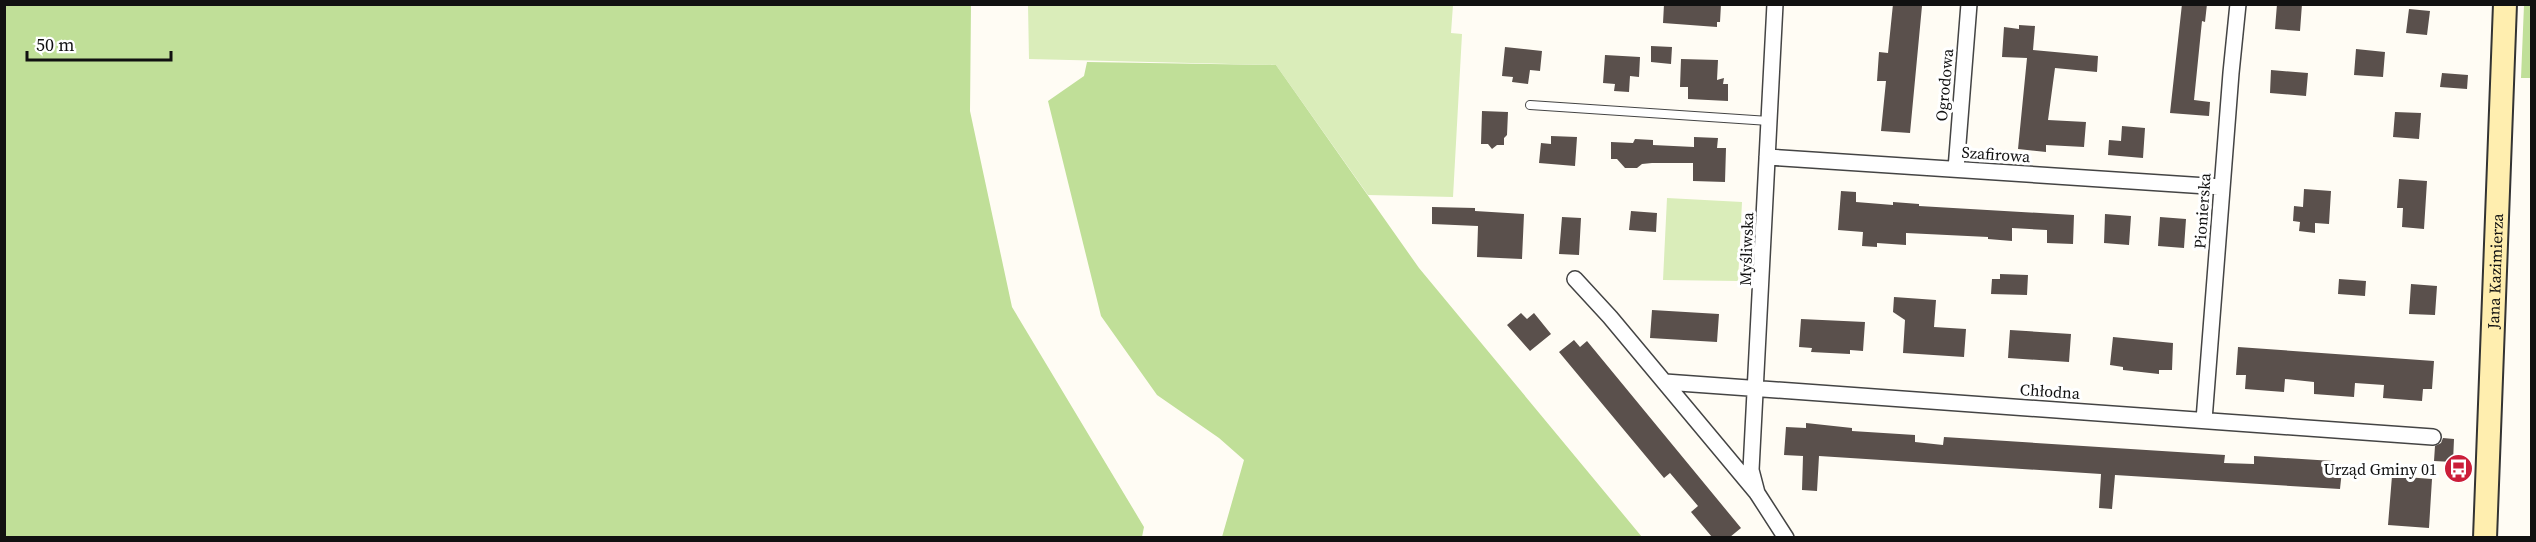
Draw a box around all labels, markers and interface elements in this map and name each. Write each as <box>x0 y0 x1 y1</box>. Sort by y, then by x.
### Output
scale bar <box>27 24 171 62</box>
text: 50 m <box>36 32 74 57</box>
street label: Ogrodowa <box>1930 47 1958 122</box>
street label: Szafirowa <box>1961 141 2032 167</box>
street label: Pionierska <box>2188 171 2216 250</box>
street label: Myśliwska <box>1734 211 1758 286</box>
street label: Jana Kazimierza <box>2482 212 2508 330</box>
street label: Chłodna <box>2019 378 2082 404</box>
bus stop icon: Urząd Gminy 01 <box>2442 453 2474 485</box>
place label: Urząd Gminy 01 <box>2324 458 2437 480</box>

